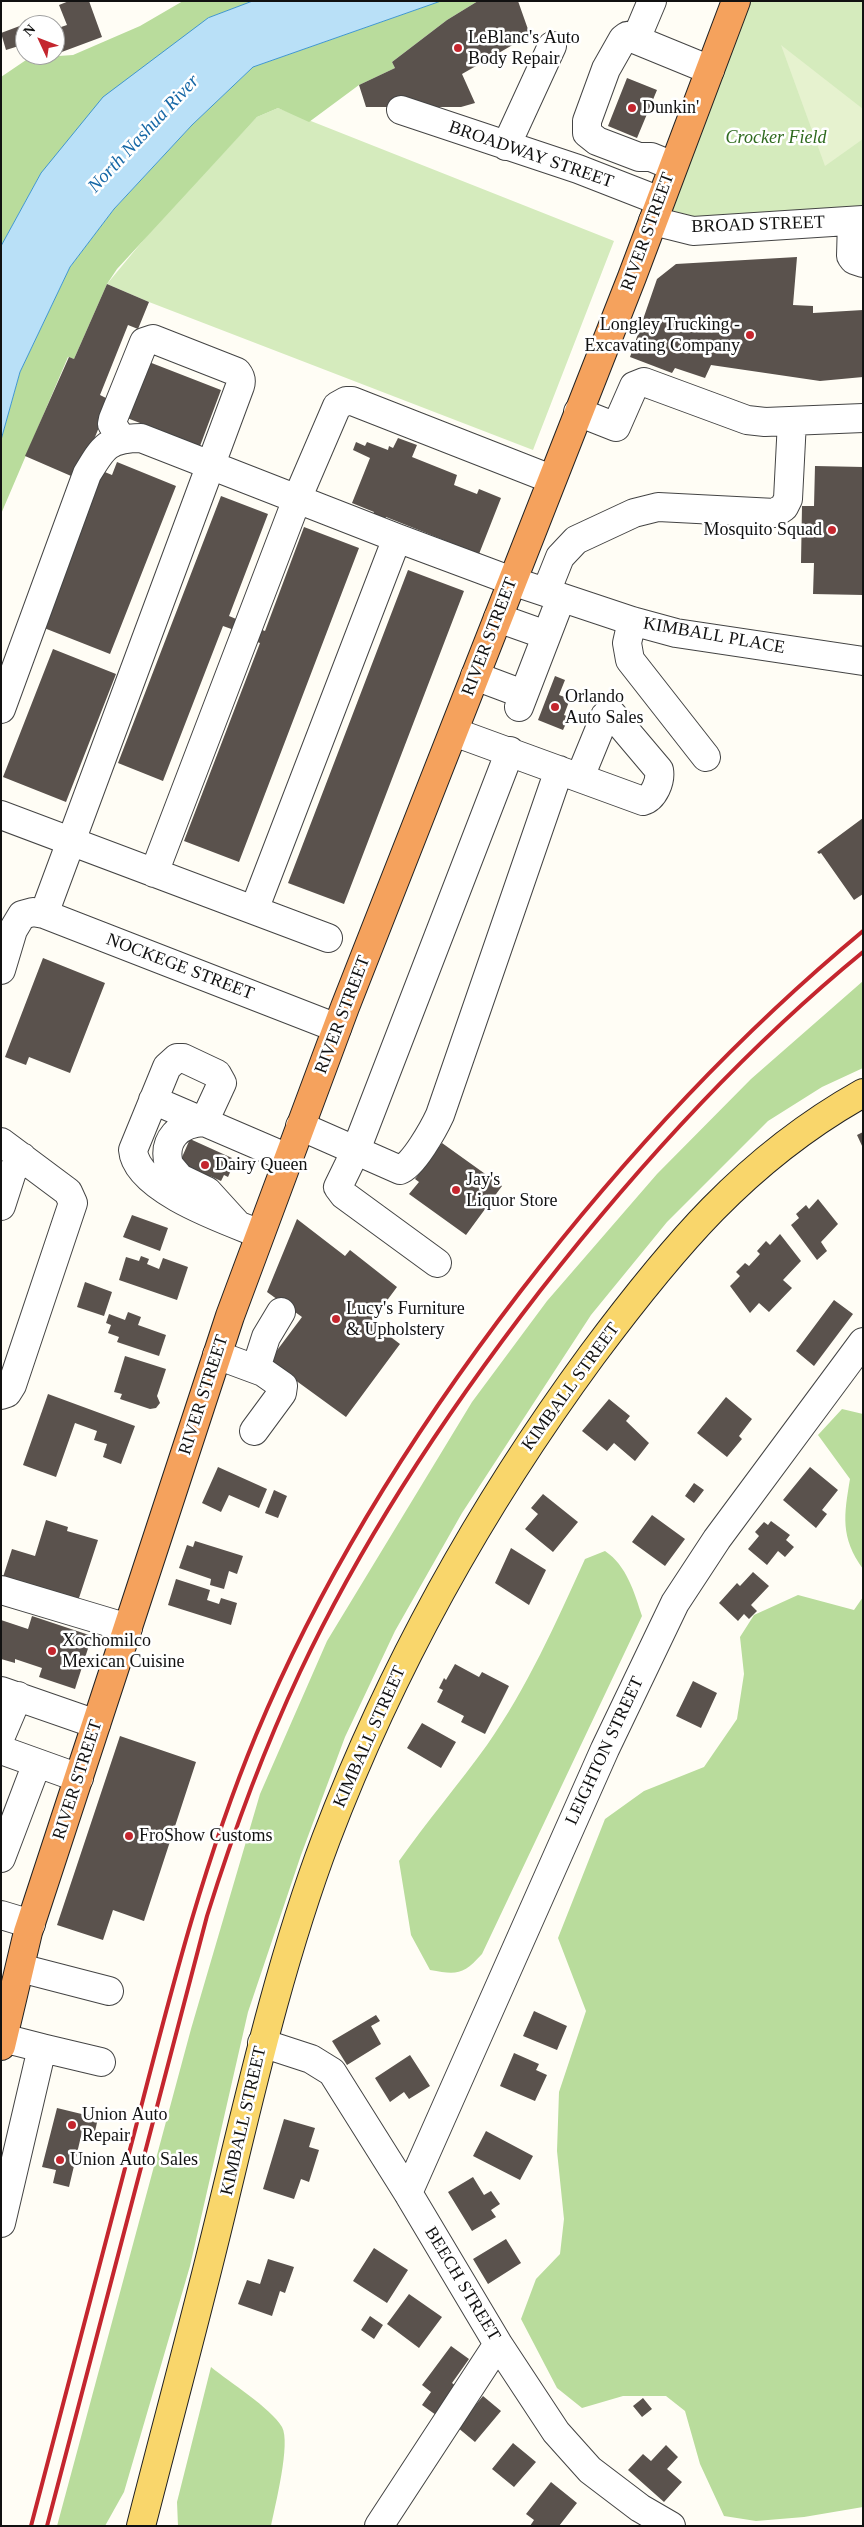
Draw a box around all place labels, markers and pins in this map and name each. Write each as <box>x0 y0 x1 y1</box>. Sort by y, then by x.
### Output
place label: LeBlanc's Auto Body Repair <box>468 27 580 70</box>
marker: LeBlanc's Auto Body Repair <box>452 42 464 54</box>
place label: Dunkin' <box>642 97 699 119</box>
marker: Dunkin' <box>626 102 638 114</box>
place label: Longley Trucking - Excavating Company <box>585 314 740 356</box>
marker: Longley Trucking - Excavating Company <box>744 329 756 341</box>
place label: Mosquito Squad <box>703 519 822 541</box>
marker: Mosquito Squad <box>826 524 838 536</box>
place label: Orlando Auto Sales <box>565 686 643 729</box>
marker: Orlando Auto Sales <box>549 701 561 713</box>
place label: Dairy Queen <box>215 1154 307 1176</box>
marker: Dairy Queen <box>199 1159 211 1171</box>
place label: Jay's Liquor Store <box>466 1169 557 1212</box>
marker: Jay's Liquor Store <box>450 1184 462 1196</box>
place label: Lucy's Furniture & Upholstery <box>346 1298 465 1340</box>
marker: Lucy's Furniture & Upholstery <box>330 1313 342 1325</box>
place label: Xochomilco Mexican Cuisine <box>62 1630 184 1672</box>
marker: Xochomilco Mexican Cuisine <box>46 1645 58 1657</box>
place label: FroShow Customs <box>139 1825 273 1847</box>
marker: FroShow Customs <box>123 1830 135 1842</box>
place label: Union Auto Repair <box>82 2104 168 2146</box>
marker: Union Auto Repair <box>66 2119 78 2131</box>
place label: Union Auto Sales <box>70 2149 198 2171</box>
marker: Union Auto Sales <box>54 2154 66 2166</box>

